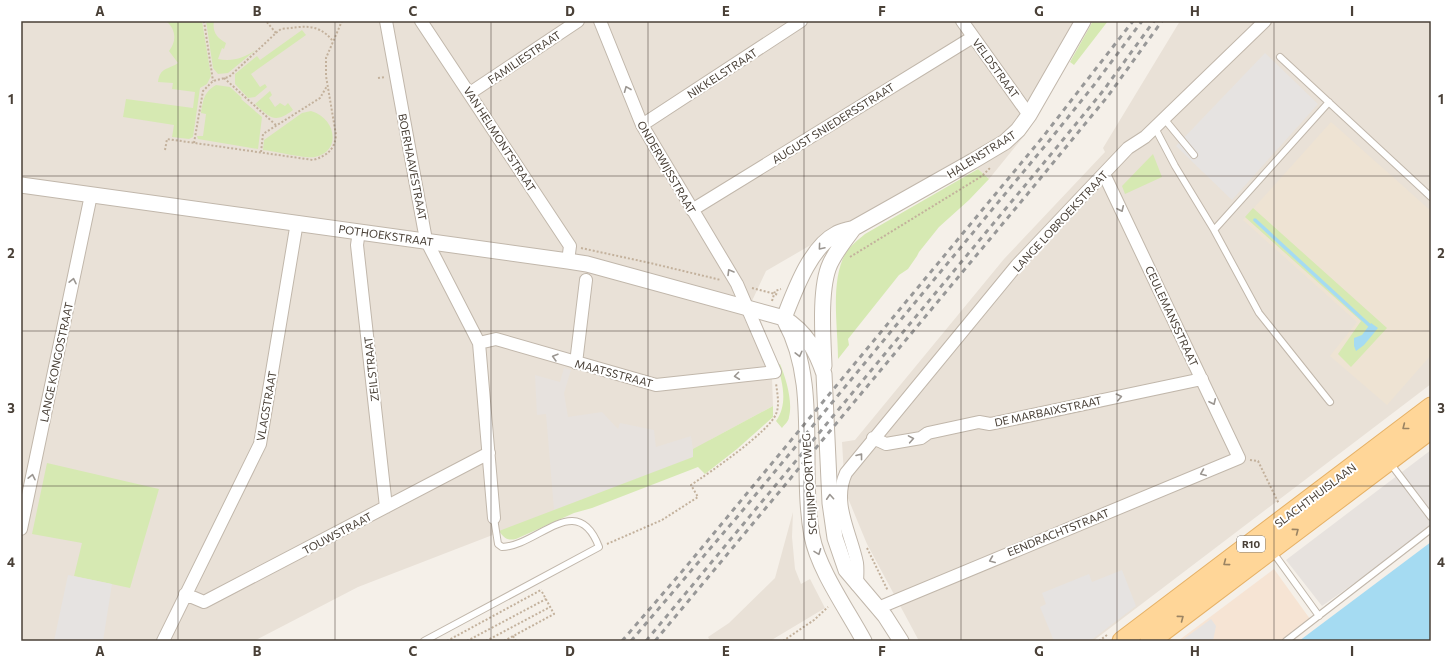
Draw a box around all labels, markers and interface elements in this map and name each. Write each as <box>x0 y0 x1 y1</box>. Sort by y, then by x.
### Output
text: A <box>95 3 105 19</box>
text: B <box>253 3 262 19</box>
text: C <box>409 3 418 19</box>
text: D <box>565 3 575 19</box>
text: E <box>722 3 730 19</box>
text: F <box>878 3 886 19</box>
text: G <box>1034 3 1044 19</box>
text: H <box>1190 3 1200 19</box>
text: I <box>1350 3 1354 19</box>
street label: FAMILIESTRAAT <box>485 28 563 86</box>
street label: VELDSTRAAT <box>970 36 1022 100</box>
street label: NIKKELSTRAAT <box>685 45 759 101</box>
street label: AUGUST SNIEDERSSTRAAT <box>769 80 897 166</box>
street label: VAN HELMONTSTRAAT <box>461 84 539 194</box>
one-way arrow <box>624 86 632 93</box>
text: 1 <box>8 91 14 107</box>
text: 1 <box>1438 91 1444 107</box>
street label: BOERHAAVESTRAAT <box>396 112 430 222</box>
street label: ONDERWIJSSTRAAT <box>634 118 699 216</box>
street label: HALENSTRAAT <box>944 128 1018 180</box>
street label: LANGE LOBROEKSTRAAT <box>1010 168 1110 274</box>
one-way arrow <box>1116 205 1124 212</box>
street label: POTHOEKSTRAAT <box>338 222 434 248</box>
one-way arrow <box>818 243 825 250</box>
text: 2 <box>7 245 15 261</box>
text: 2 <box>1437 245 1445 261</box>
street label: CEULEMANSSTRAAT <box>1143 263 1201 369</box>
one-way arrow <box>727 269 734 276</box>
one-way arrow <box>68 278 76 284</box>
street label: LANGE KONGOSTRAAT <box>37 301 75 423</box>
street label: ZEILSTRAAT <box>361 336 381 402</box>
one-way arrow <box>794 350 803 357</box>
one-way arrow <box>552 353 559 362</box>
street label: MAATSSTRAAT <box>574 356 654 390</box>
street label: VLAGSTRAAT <box>253 370 279 442</box>
one-way arrow <box>734 371 740 380</box>
street label: DE MARBAIXSTRAAT <box>993 393 1103 429</box>
one-way arrow <box>1116 393 1122 401</box>
one-way arrow <box>1208 398 1216 406</box>
text: 3 <box>7 400 15 416</box>
text: 3 <box>1437 400 1445 416</box>
one-way arrow <box>1403 422 1410 429</box>
street label: SCHIJNPOORTWEG <box>799 433 820 535</box>
one-way arrow <box>908 436 914 444</box>
one-way arrow <box>855 453 862 460</box>
street label: SLACHTHUISLAAN <box>1272 460 1358 530</box>
one-way arrow <box>1200 468 1207 476</box>
one-way arrow <box>27 474 35 480</box>
one-way arrow <box>825 494 834 500</box>
street label: EENDRACHTSTRAAT <box>1005 506 1111 558</box>
street label: TOUWSTRAAT <box>300 509 374 557</box>
one-way arrow <box>1292 529 1299 536</box>
road number: R10 <box>1237 536 1265 552</box>
one-way arrow <box>813 549 821 556</box>
text: 4 <box>7 554 15 570</box>
text: 4 <box>1437 554 1445 570</box>
one-way arrow <box>989 555 996 563</box>
one-way arrow <box>1223 558 1230 565</box>
one-way arrow <box>1177 615 1184 622</box>
text: A <box>95 643 105 659</box>
text: B <box>253 643 262 659</box>
text: C <box>409 643 418 659</box>
text: D <box>565 643 575 659</box>
text: E <box>722 643 730 659</box>
text: F <box>878 643 886 659</box>
text: G <box>1034 643 1044 659</box>
text: H <box>1190 643 1200 659</box>
text: I <box>1350 643 1354 659</box>

